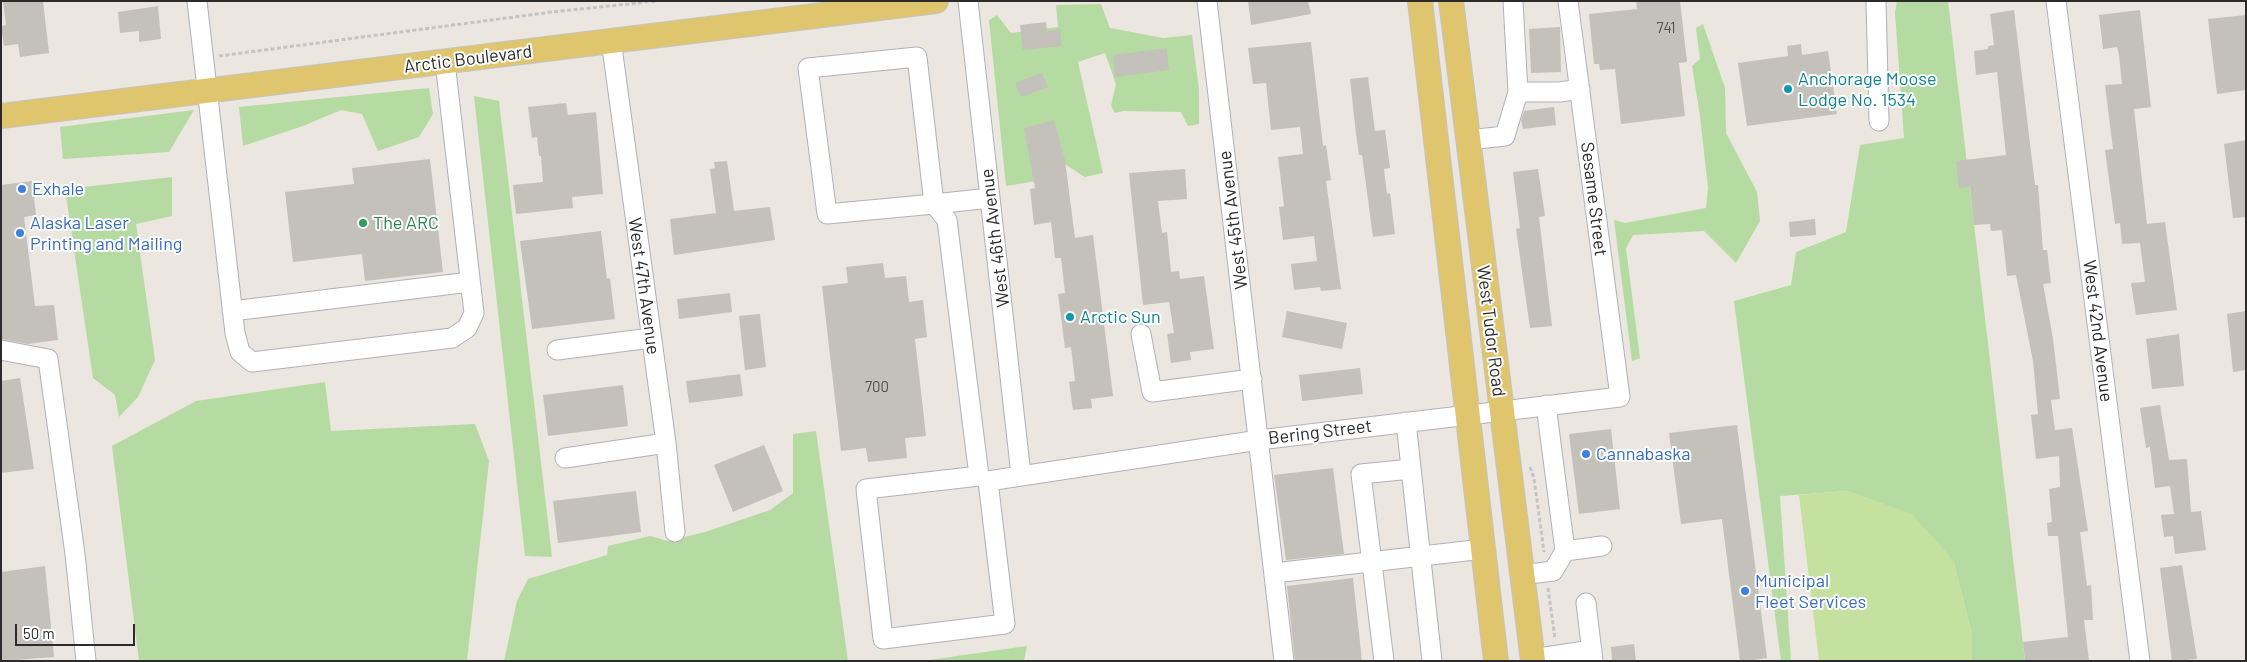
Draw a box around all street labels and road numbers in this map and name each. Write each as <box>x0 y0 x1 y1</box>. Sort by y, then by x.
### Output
street label: Arctic Boulevard <box>403 40 533 78</box>
street label: Sesame Street <box>1576 141 1612 257</box>
street label: West 45th Avenue <box>1214 150 1252 290</box>
street label: West 46th Avenue <box>976 168 1014 308</box>
street label: West 47th Avenue <box>624 216 664 356</box>
street label: West 42nd Avenue <box>2079 259 2117 403</box>
street label: West Tudor Road <box>1472 264 1510 398</box>
street label: Bering Street <box>1267 415 1373 449</box>

